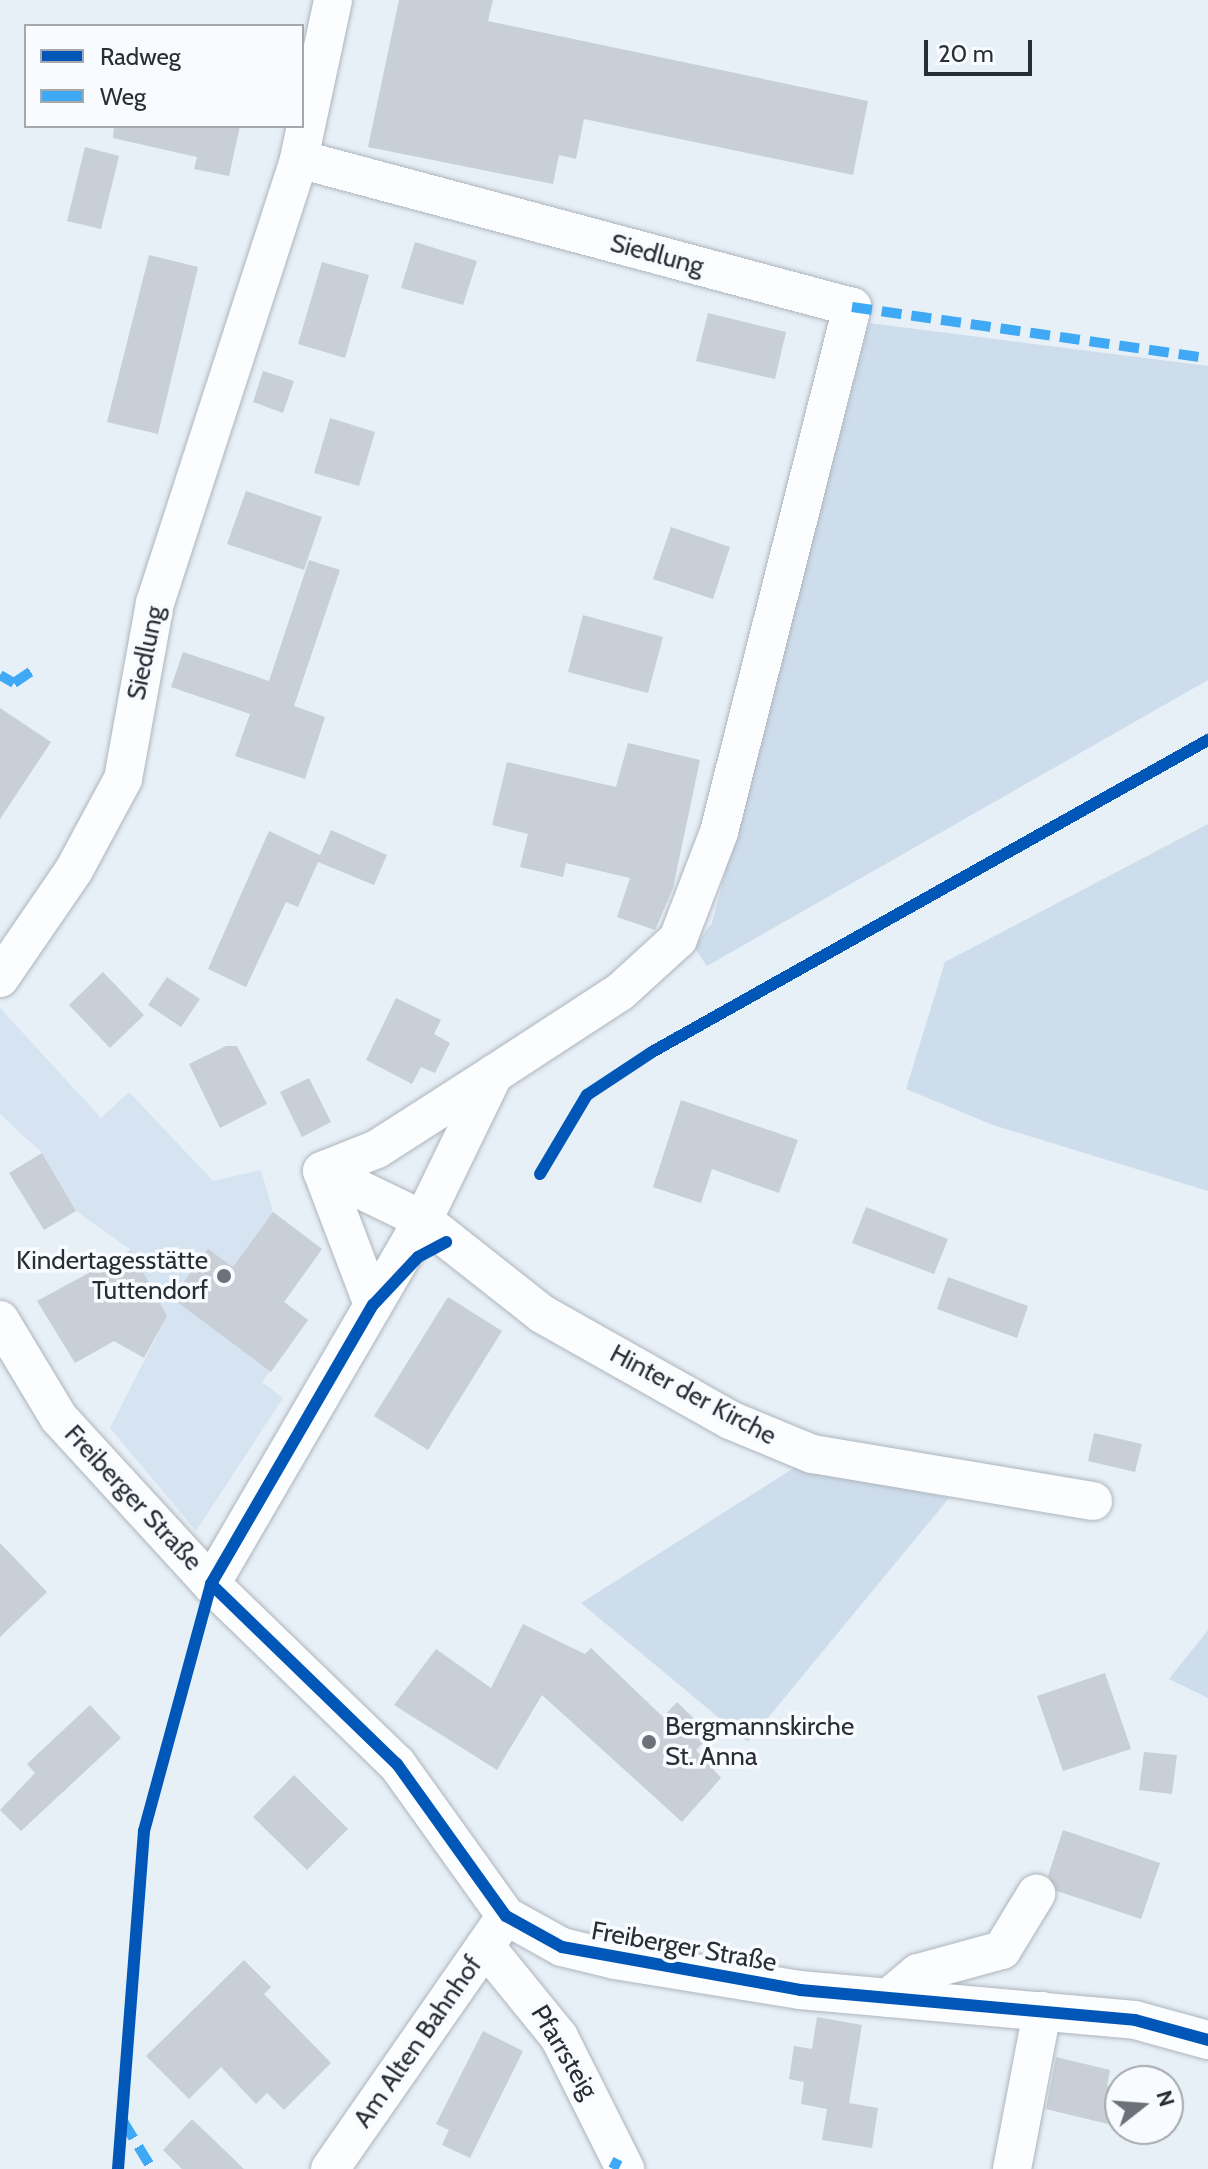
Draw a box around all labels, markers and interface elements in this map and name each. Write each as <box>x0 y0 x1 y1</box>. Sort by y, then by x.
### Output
legend <box>24 24 304 128</box>
scale bar <box>928 24 1036 74</box>
text: 20 m <box>938 39 994 68</box>
text: Radweg <box>100 42 181 71</box>
text: Weg <box>100 82 146 111</box>
street label: Siedlung <box>607 228 707 282</box>
street label: Siedlung <box>121 603 171 703</box>
place label: Kindertagesstätte Tuttendorf <box>16 1245 208 1306</box>
marker: Kindertagesstätte Tuttendorf <box>215 1267 233 1285</box>
street label: Hinter der Kirche <box>605 1338 781 1452</box>
street label: Freiberger Straße <box>58 1419 208 1577</box>
place label: Bergmannskirche St. Anna <box>665 1711 854 1772</box>
marker: Bergmannskirche St. Anna <box>640 1733 658 1751</box>
street label: Freiberger Straße <box>589 1915 779 1979</box>
street label: Am Alten Bahnhof <box>347 1950 489 2134</box>
street label: Pfarrsteig <box>524 2000 604 2104</box>
north arrow <box>1104 2065 1184 2145</box>
text: N <box>1150 2087 1181 2110</box>

